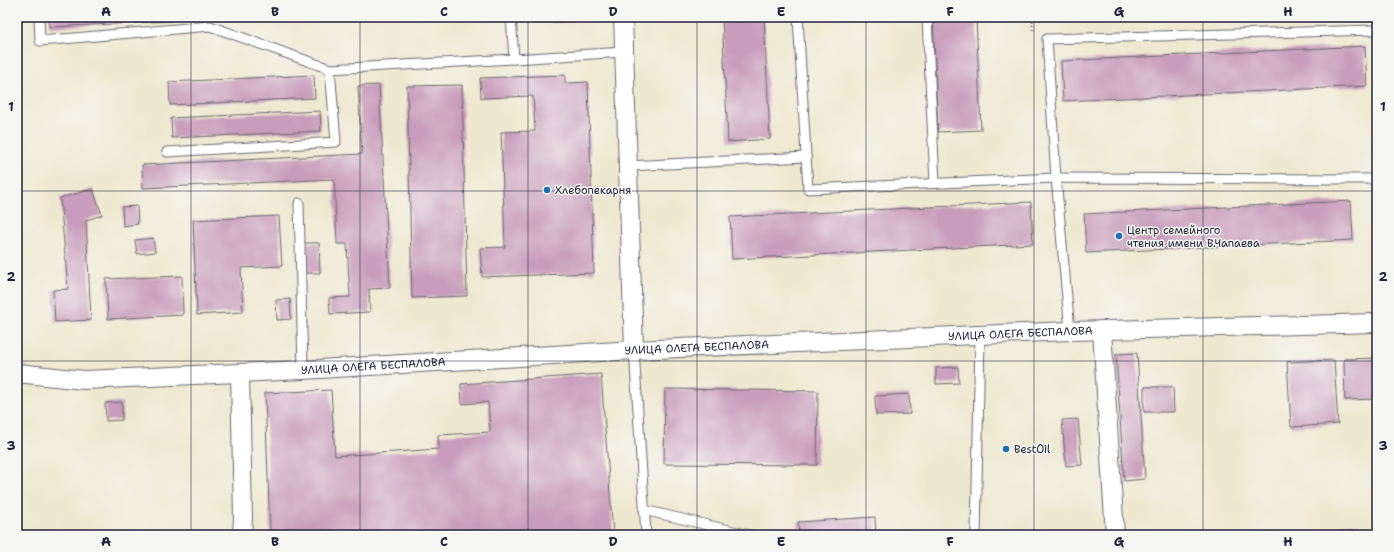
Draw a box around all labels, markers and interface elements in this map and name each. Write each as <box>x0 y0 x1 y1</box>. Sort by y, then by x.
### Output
text: A <box>101 3 111 20</box>
text: B <box>271 3 279 20</box>
text: C <box>440 3 448 20</box>
text: D <box>608 3 618 20</box>
text: E <box>777 3 786 20</box>
text: F <box>946 3 954 20</box>
text: G <box>1114 3 1125 20</box>
text: H <box>1283 3 1293 20</box>
text: 1 <box>8 98 14 115</box>
text: 1 <box>1380 98 1386 115</box>
place label: Хлебопекарня <box>555 183 631 198</box>
marker: Хлебопекарня <box>542 185 552 195</box>
place label: Центр семейного чтения имени В.Чапаева <box>1127 223 1260 251</box>
marker: Центр семейного чтения имени В.Чапаева <box>1114 231 1124 241</box>
text: 2 <box>6 268 16 285</box>
text: 2 <box>1378 268 1388 285</box>
street label: УЛИЦА ОЛЕГА БЕСПАЛОВА <box>948 323 1093 344</box>
street label: УЛИЦА ОЛЕГА БЕСПАЛОВА <box>624 337 769 358</box>
street label: УЛИЦА ОЛЕГА БЕСПАЛОВА <box>301 354 446 378</box>
text: 3 <box>6 437 16 454</box>
text: 3 <box>1378 437 1388 454</box>
place label: BestOil <box>1014 442 1051 457</box>
marker: BestOil <box>1001 444 1011 454</box>
text: A <box>101 533 111 550</box>
text: B <box>271 533 279 550</box>
text: C <box>440 533 448 550</box>
text: D <box>608 533 618 550</box>
text: E <box>777 533 786 550</box>
text: F <box>946 533 954 550</box>
text: G <box>1114 533 1125 550</box>
text: H <box>1283 533 1293 550</box>

